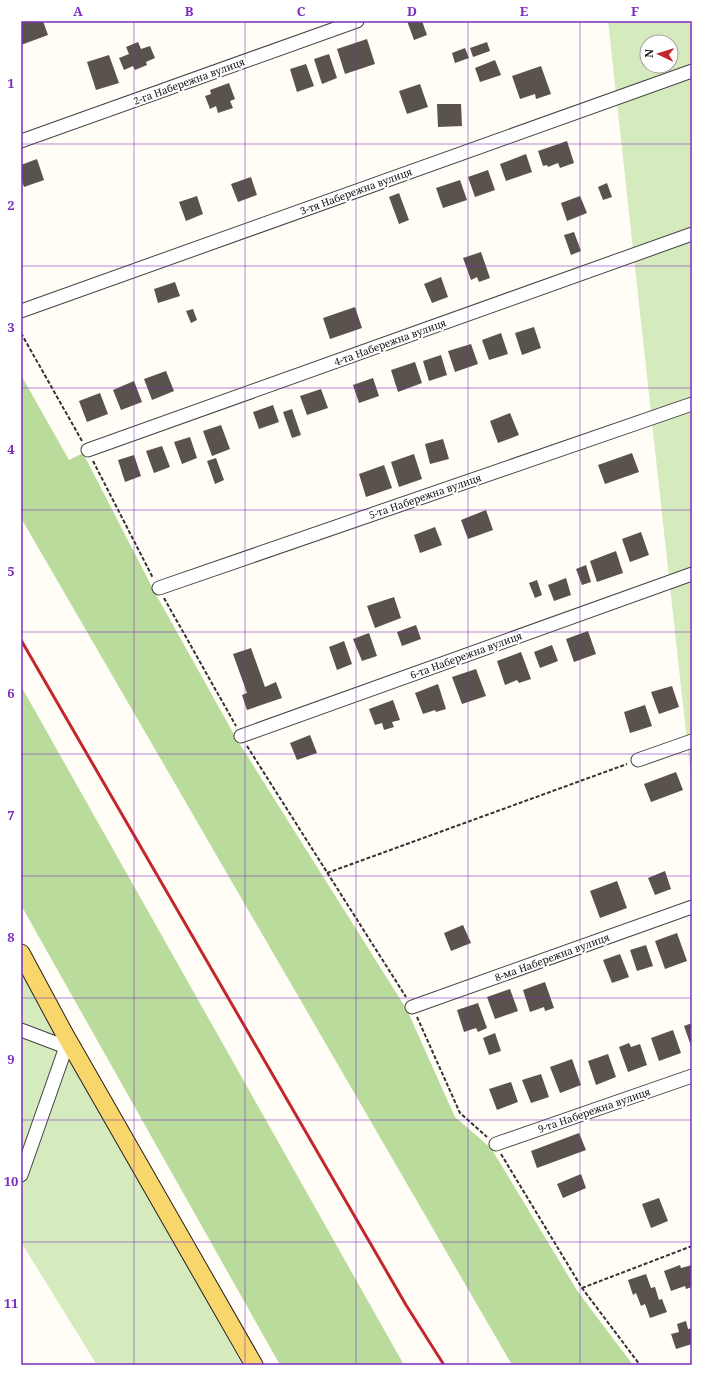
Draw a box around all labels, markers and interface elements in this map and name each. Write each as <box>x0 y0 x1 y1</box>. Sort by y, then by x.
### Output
text: A <box>73 2 83 20</box>
text: B <box>185 2 194 20</box>
text: C <box>297 2 306 20</box>
text: D <box>407 2 417 20</box>
text: E <box>520 2 529 20</box>
text: F <box>631 2 639 20</box>
north arrow <box>639 34 679 74</box>
text: N <box>641 48 656 58</box>
street label: 2-га Набережна вулиця <box>131 54 247 108</box>
text: 1 <box>7 74 15 92</box>
street label: 3-тя Набережна вулиця <box>298 164 414 218</box>
text: 2 <box>7 196 15 214</box>
street label: 4-та Набережна вулиця <box>332 315 448 369</box>
text: 3 <box>7 318 15 336</box>
text: 4 <box>7 440 15 458</box>
street label: 5-та Набережна вулиця <box>367 470 483 522</box>
text: 5 <box>7 562 15 580</box>
street label: 6-та Набережна вулиця <box>408 628 524 682</box>
text: 6 <box>7 684 15 702</box>
text: 7 <box>7 806 15 824</box>
text: 8 <box>7 928 15 946</box>
street label: 8-ма Набережна вулиця <box>493 930 612 984</box>
text: 9 <box>7 1050 15 1068</box>
street label: 9-та Набережна вулиця <box>536 1084 652 1136</box>
text: 10 <box>4 1172 18 1190</box>
text: 11 <box>4 1294 18 1312</box>

